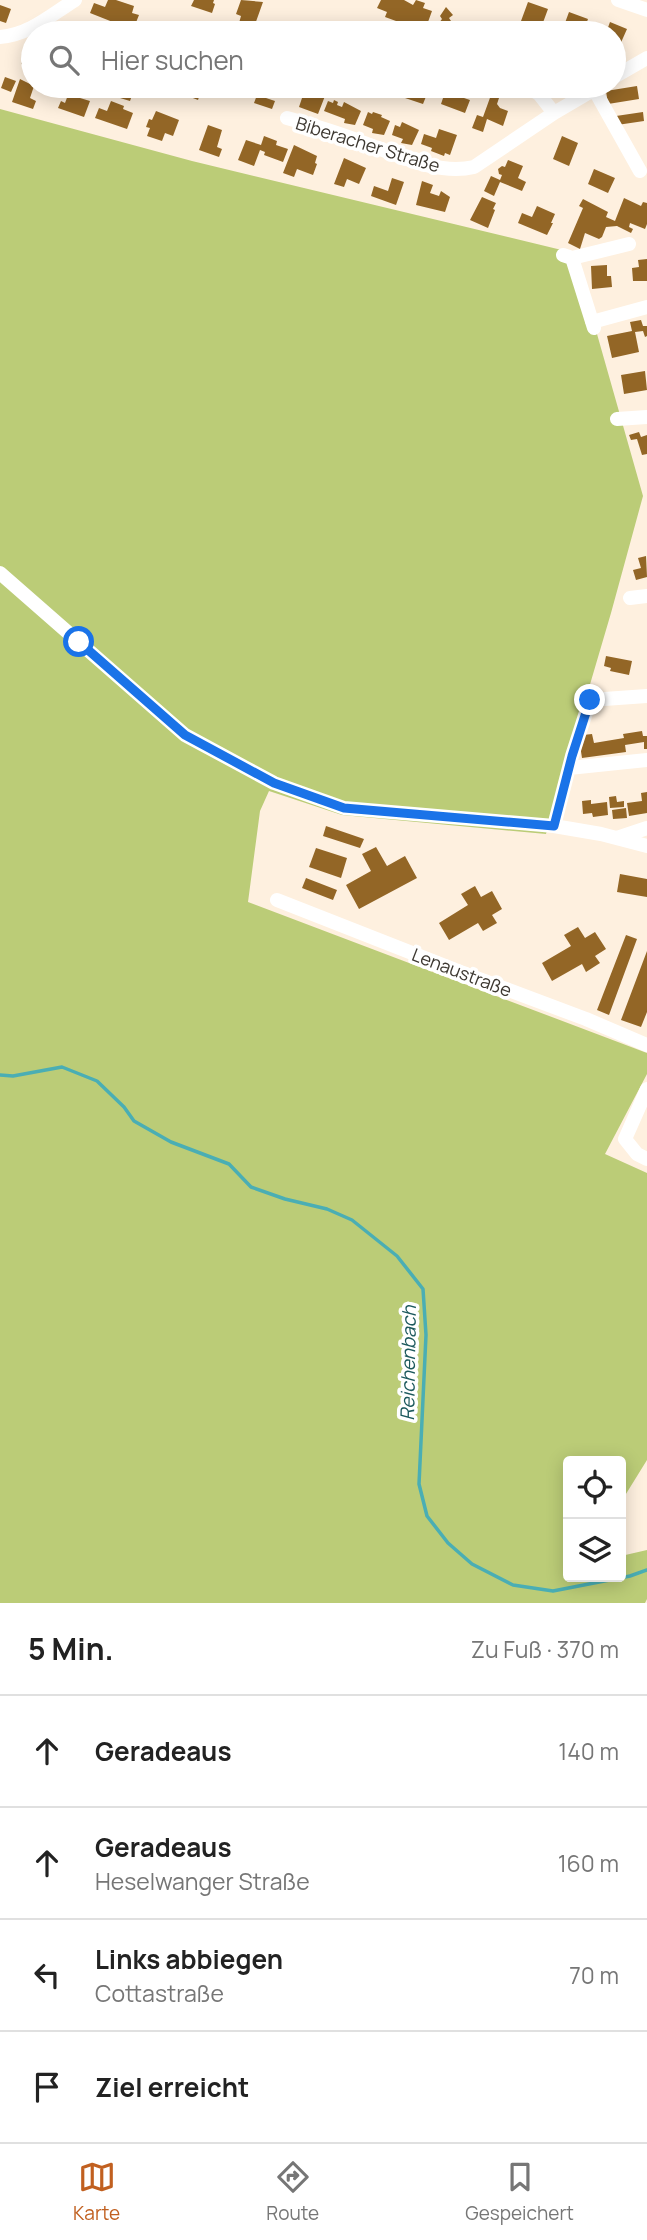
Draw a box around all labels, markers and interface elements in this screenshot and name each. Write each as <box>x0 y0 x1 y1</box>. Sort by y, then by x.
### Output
search box <box>21 21 626 98</box>
icon: search <box>45 41 83 79</box>
text: Hier suchen <box>101 42 244 78</box>
street label: Biberacher Straße <box>293 111 443 177</box>
route start <box>63 626 94 657</box>
route end <box>574 684 605 715</box>
street label: Lenaustraße <box>409 942 515 1002</box>
water label: Reichenbach <box>394 1305 422 1421</box>
map controls <box>563 1456 626 1582</box>
button: locate <box>563 1456 626 1519</box>
button: layers <box>563 1519 626 1582</box>
text: 5 Min. <box>28 1628 114 1669</box>
text: Zu Fuß · 370 m <box>471 1633 619 1665</box>
icon: ahead <box>28 1732 66 1770</box>
text: Geradeaus <box>95 1733 231 1769</box>
text: 140 m <box>558 1735 619 1767</box>
text: Geradeaus <box>95 1829 231 1865</box>
icon: ahead <box>28 1844 66 1882</box>
text: 160 m <box>558 1847 619 1879</box>
text: Heselwanger Straße <box>95 1865 310 1897</box>
text: Links abbiegen <box>95 1941 283 1977</box>
icon: left <box>28 1956 66 1994</box>
text: 70 m <box>569 1959 619 1991</box>
text: Cottastraße <box>95 1977 224 2009</box>
icon: arrive <box>28 2068 66 2106</box>
text: Ziel erreicht <box>95 2069 249 2105</box>
tab: Karte <box>73 2158 120 2226</box>
tab: Route <box>266 2158 319 2226</box>
tab: Gespeichert <box>465 2158 574 2226</box>

